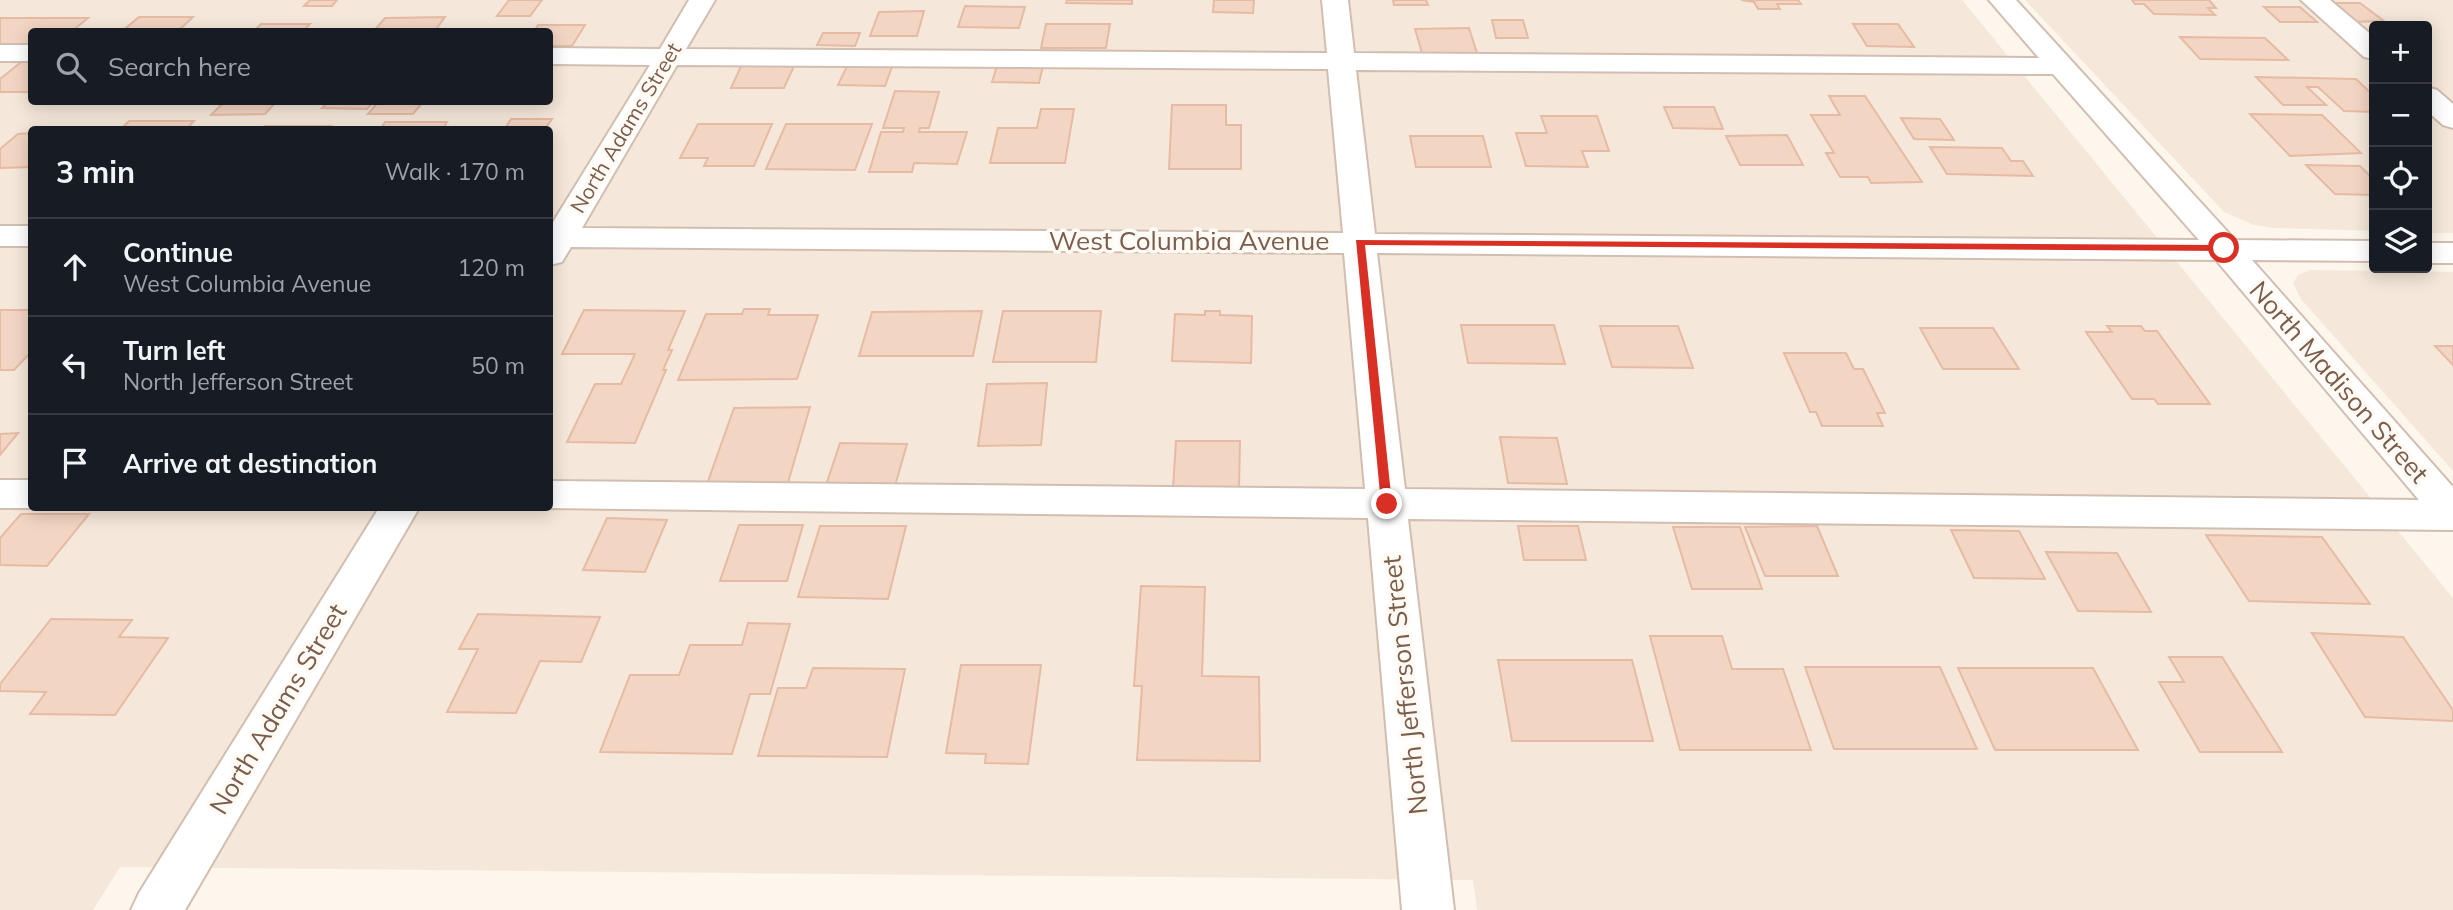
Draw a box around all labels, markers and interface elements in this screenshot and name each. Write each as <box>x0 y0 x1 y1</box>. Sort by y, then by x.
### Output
map controls <box>2369 21 2432 273</box>
button: + <box>2369 21 2432 84</box>
search box <box>28 28 553 105</box>
street label: North Adams Street <box>564 38 686 217</box>
icon: search <box>52 48 90 86</box>
text: Search here <box>108 50 251 83</box>
button: − <box>2369 84 2432 147</box>
button: locate <box>2369 147 2432 210</box>
text: 3 min <box>56 153 135 191</box>
text: Walk · 170 m <box>385 157 525 186</box>
button: layers <box>2369 210 2432 273</box>
street label: West Columbia Avenue <box>1049 224 1329 257</box>
route start <box>2208 232 2239 263</box>
text: Continue <box>123 236 233 269</box>
icon: ahead <box>56 248 94 286</box>
text: 120 m <box>457 253 525 282</box>
text: West Columbia Avenue <box>123 269 371 298</box>
street label: North Madison Street <box>2243 274 2436 489</box>
text: Turn left <box>123 334 225 367</box>
icon: left <box>56 346 94 384</box>
text: 50 m <box>471 351 525 380</box>
text: North Jefferson Street <box>123 367 353 396</box>
icon: arrive <box>56 444 94 482</box>
text: Arrive at destination <box>123 447 378 480</box>
route end <box>1371 488 1402 519</box>
street label: North Jefferson Street <box>1374 554 1435 816</box>
street label: North Adams Street <box>202 597 354 820</box>

